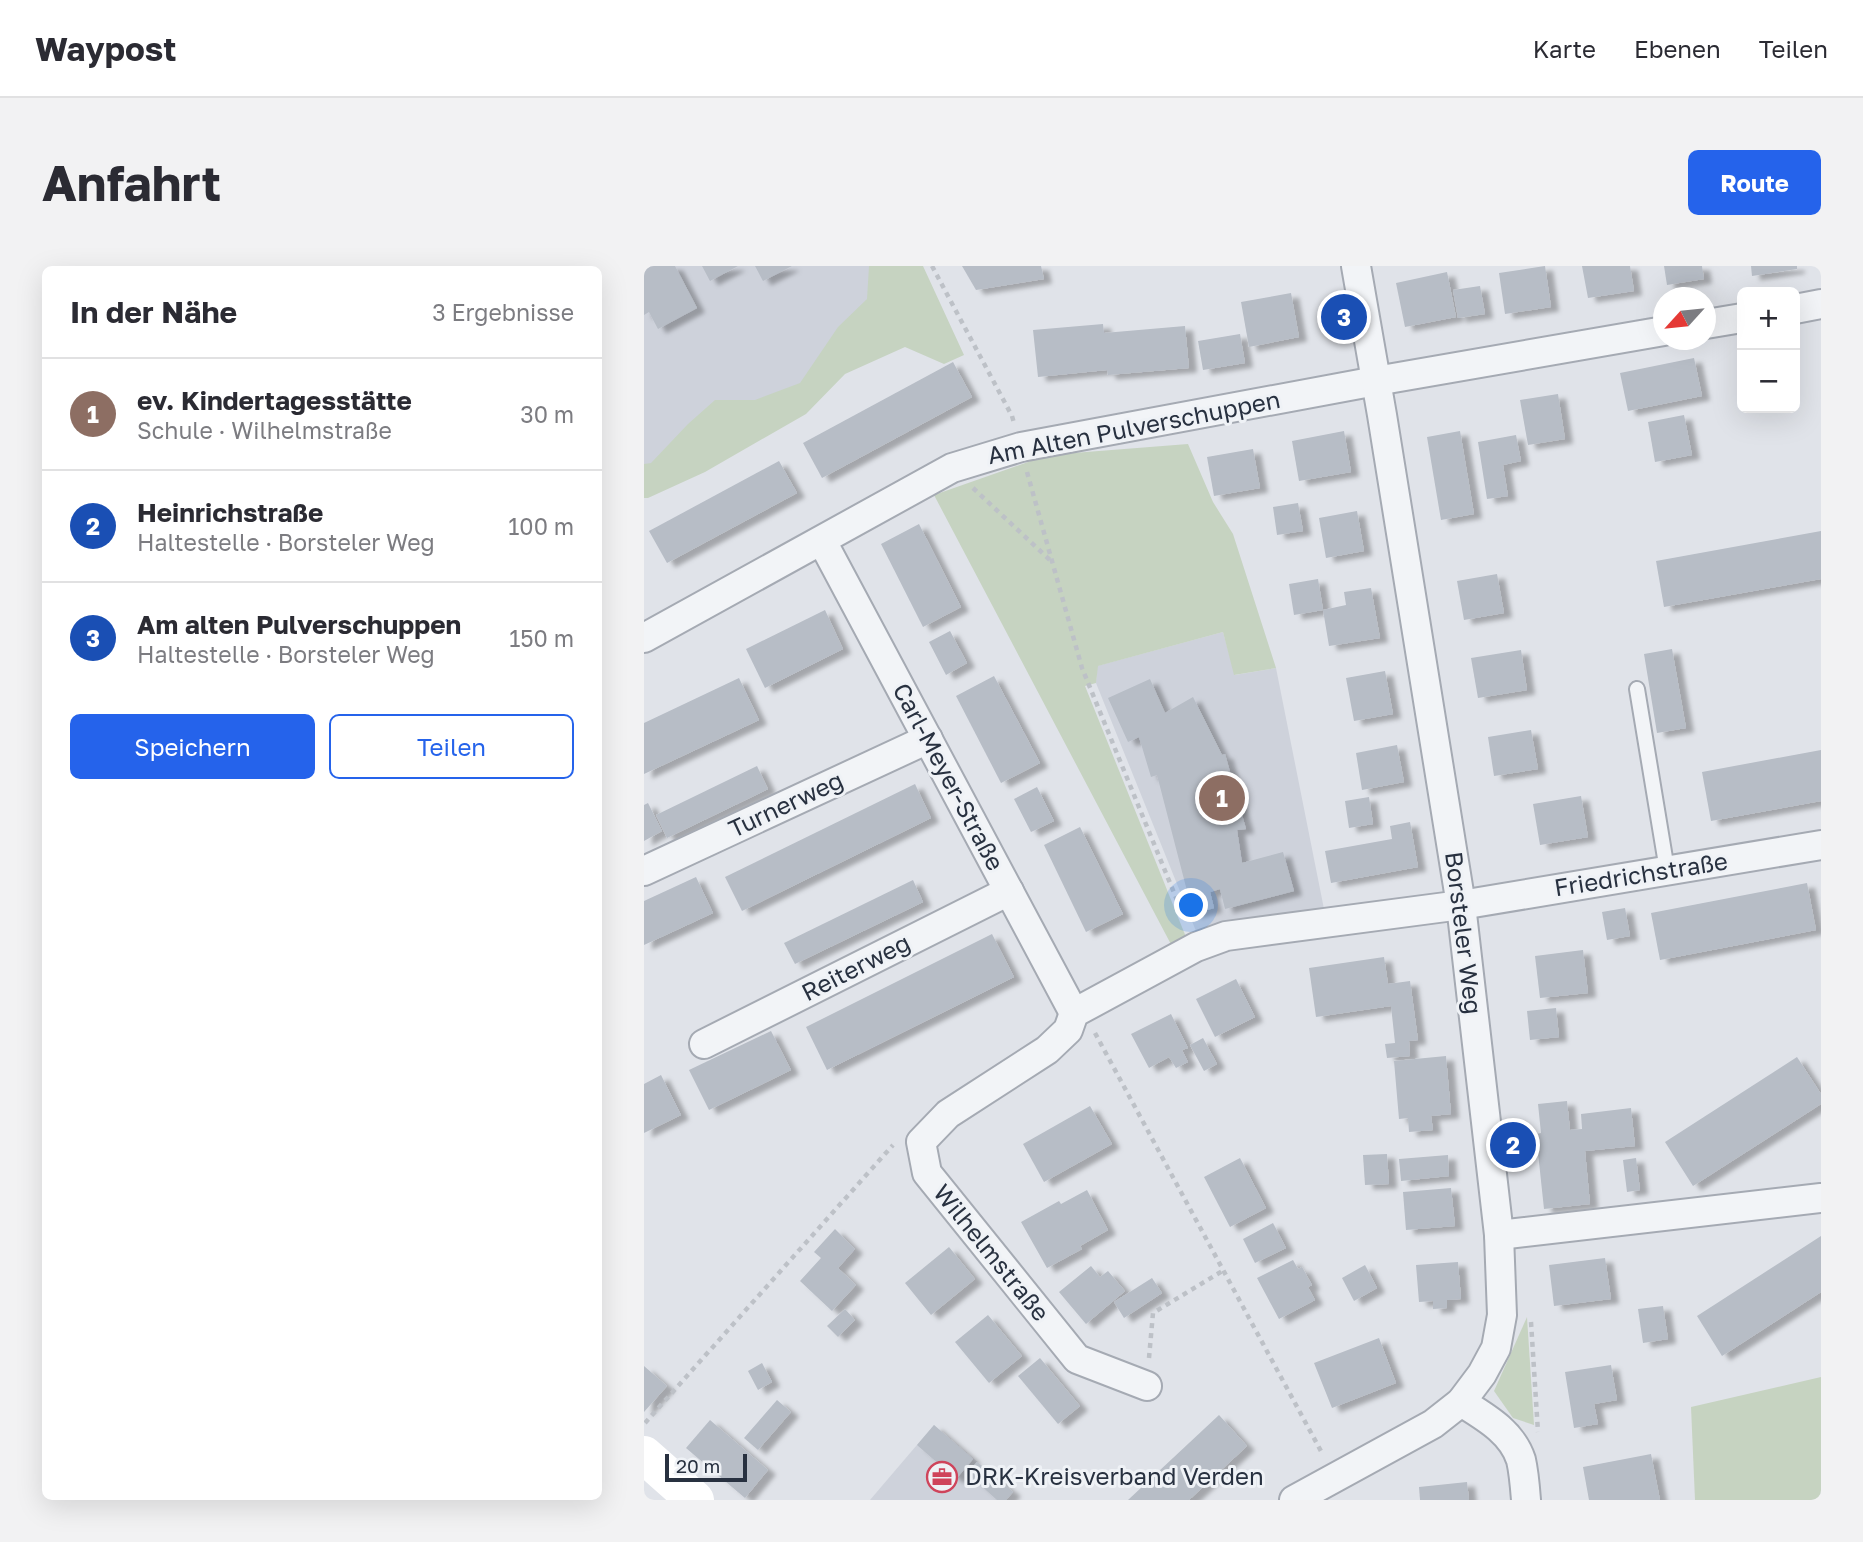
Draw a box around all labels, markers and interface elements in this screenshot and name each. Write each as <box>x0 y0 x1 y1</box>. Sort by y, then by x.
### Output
text: Waypost <box>35 29 176 68</box>
text: Karte <box>1533 34 1596 63</box>
text: Ebenen <box>1634 34 1721 63</box>
text: Teilen <box>1759 34 1828 63</box>
button: Route <box>1688 150 1821 215</box>
text: Anfahrt <box>42 153 221 212</box>
north arrow <box>1653 287 1716 350</box>
map controls <box>1737 287 1800 413</box>
button: + <box>1737 287 1800 350</box>
pin: 3 <box>1321 291 1367 343</box>
text: In der Nähe <box>70 294 237 330</box>
text: 3 Ergebnisse <box>432 298 574 326</box>
button: − <box>1737 350 1800 413</box>
street label: Am Alten Pulverschuppen <box>985 384 1282 469</box>
text: ev. Kindertagesstätte <box>137 385 412 416</box>
text: 1 <box>87 400 99 428</box>
text: 30 m <box>520 400 574 428</box>
text: Schule · Wilhelmstraße <box>137 416 392 444</box>
text: Heinrichstraße <box>137 497 323 528</box>
text: 2 <box>86 512 100 540</box>
text: 100 m <box>508 512 574 540</box>
text: Haltestelle · Borsteler Weg <box>137 528 435 556</box>
text: Am alten Pulverschuppen <box>137 609 461 640</box>
text: 3 <box>86 624 100 652</box>
text: 150 m <box>509 624 574 652</box>
text: Haltestelle · Borsteler Weg <box>137 640 435 668</box>
street label: Carl-Meyer-Straße <box>888 678 1011 875</box>
button: Speichern <box>70 714 315 779</box>
button: Teilen <box>329 714 574 779</box>
street label: Turnerweg <box>724 765 847 843</box>
pin: 1 <box>1199 772 1245 824</box>
street label: Friedrichstraße <box>1552 845 1730 902</box>
street label: Borsteler Weg <box>1440 850 1489 1016</box>
your location <box>1174 888 1208 922</box>
street label: Reiterweg <box>796 927 914 1006</box>
pin: 2 <box>1490 1119 1536 1171</box>
street label: Wilhelmstraße <box>928 1178 1056 1326</box>
scale bar <box>665 1451 747 1483</box>
text: 20 m <box>676 1454 720 1477</box>
office icon: DRK-Kreisverband Verden <box>925 1460 959 1494</box>
place label: DRK-Kreisverband Verden <box>965 1461 1264 1490</box>

